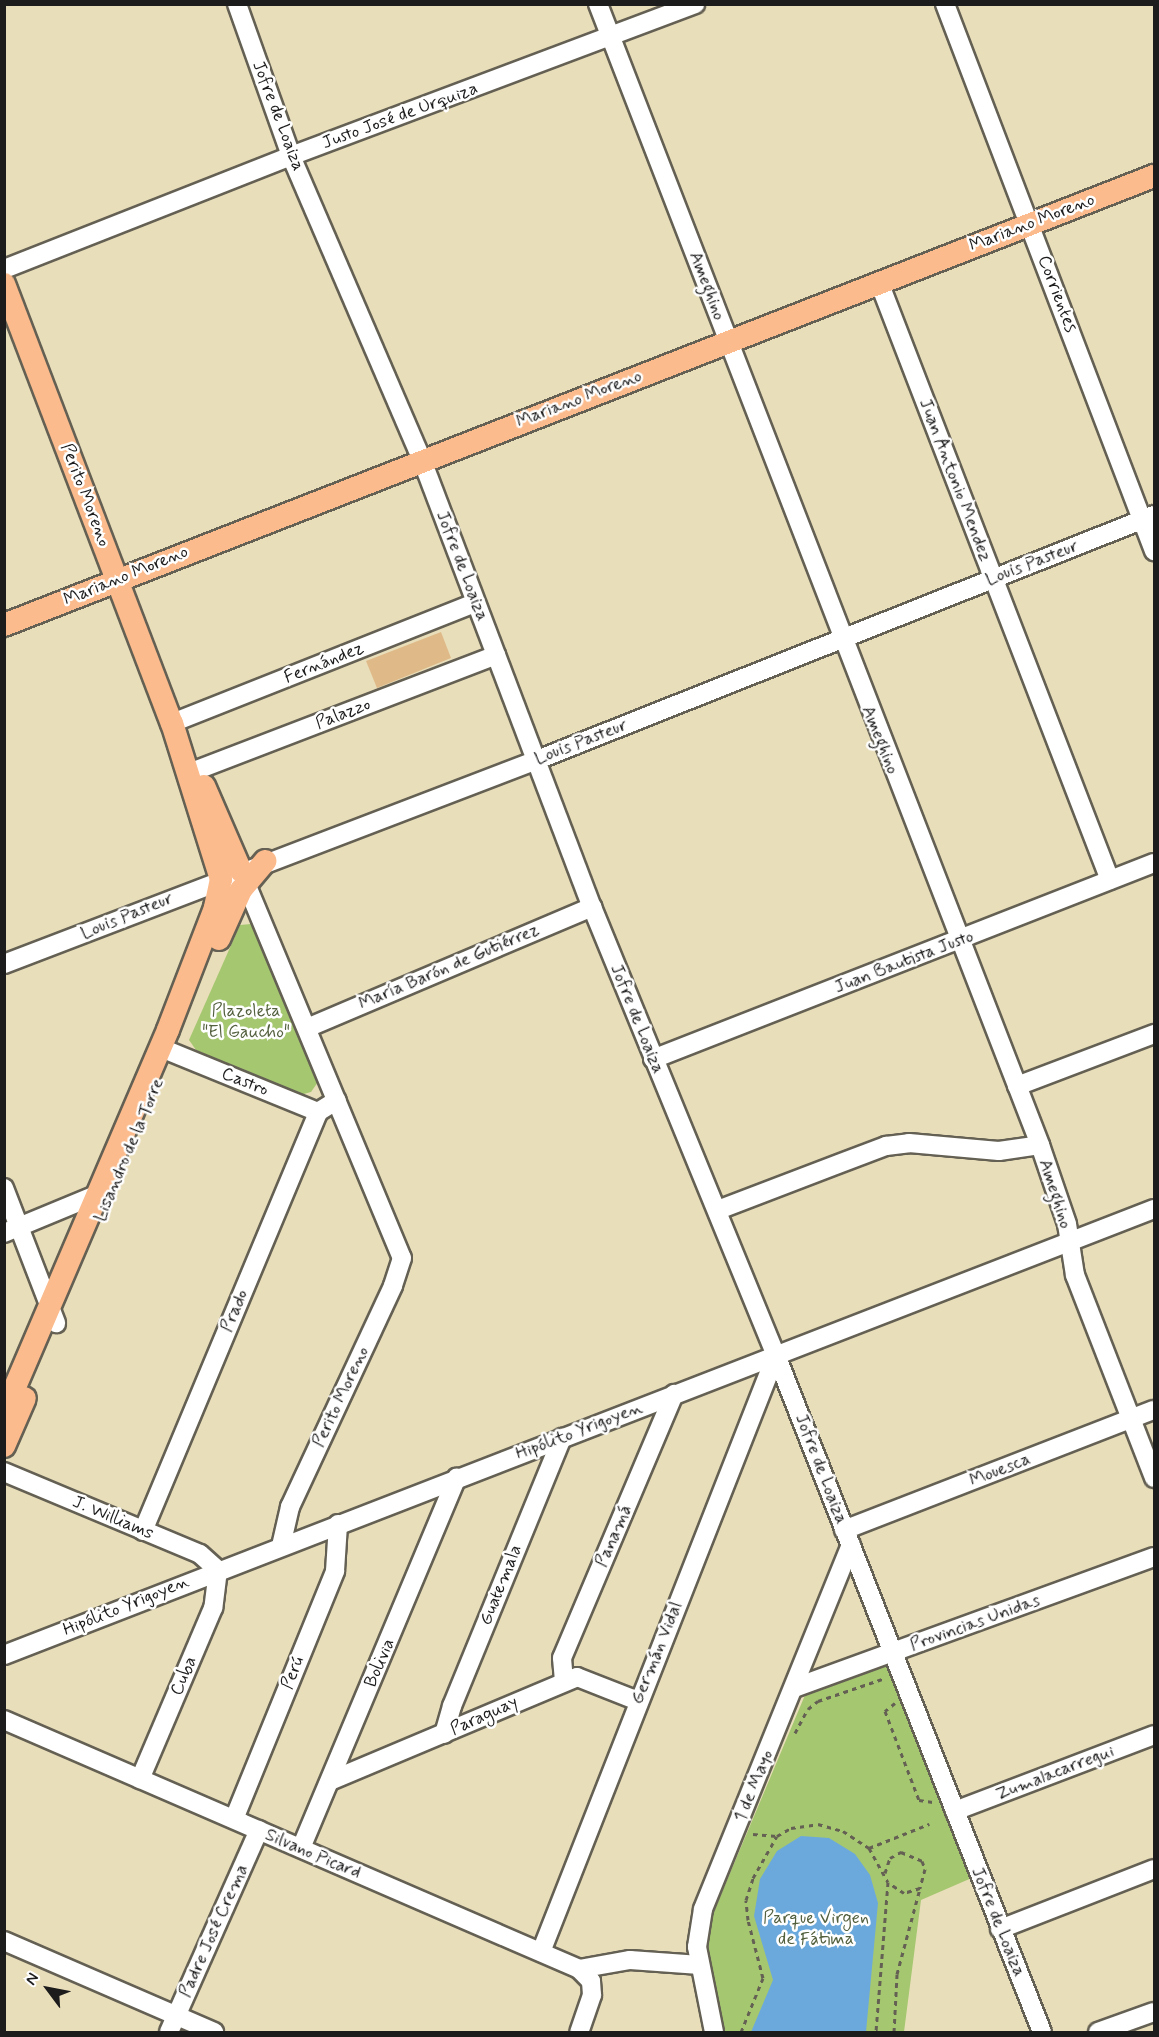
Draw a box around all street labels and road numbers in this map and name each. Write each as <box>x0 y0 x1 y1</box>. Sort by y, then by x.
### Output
street label: Jofre de Loaiza <box>247 57 309 175</box>
street label: Justo José de Urquiza <box>320 78 480 154</box>
street label: Mariano Moreno <box>966 189 1098 257</box>
street label: Ameghino <box>684 249 730 323</box>
street label: Corrientes <box>1032 252 1082 336</box>
street label: Mariano Moreno <box>513 365 645 433</box>
street label: Juan Antonio Mendez <box>915 398 995 562</box>
street label: Perito Moreno <box>55 440 115 550</box>
street label: Jofre de Loaiza <box>431 507 493 625</box>
street label: Louis Pasteur <box>983 535 1081 591</box>
street label: Mariano Moreno <box>60 541 192 611</box>
street label: Fernández <box>281 637 367 689</box>
street label: Palazzo <box>312 694 374 734</box>
street label: Ameghino <box>857 703 903 777</box>
street label: Louis Pasteur <box>532 714 630 770</box>
street label: Louis Pasteur <box>78 888 176 944</box>
street label: María Barón de Gutiérrez <box>355 919 543 1015</box>
street label: Juan Bautista Justo <box>832 926 976 998</box>
street label: Jofre de Loaiza <box>605 960 669 1078</box>
street label: Castro <box>218 1063 272 1101</box>
street label: Lisandro de la Torre <box>89 1075 169 1225</box>
street label: Ameghino <box>1034 1157 1076 1231</box>
street label: Prado <box>216 1286 254 1336</box>
street label: Perito Moreno <box>308 1343 374 1451</box>
street label: Hipólito Yrigoyen <box>514 1397 644 1465</box>
street label: Jofre de Loaiza <box>790 1410 852 1528</box>
street label: Mouesca <box>966 1449 1034 1491</box>
street label: J. Williams <box>69 1491 157 1545</box>
street label: Panamá <box>591 1501 637 1571</box>
street label: Guatemala <box>475 1542 527 1628</box>
street label: Hipólito Yrigoyen <box>61 1571 191 1641</box>
street label: Provincias Unidas <box>908 1590 1042 1656</box>
street label: Germán Vidal <box>627 1599 687 1707</box>
street label: Bolivia <box>360 1635 400 1691</box>
street label: Cuba <box>166 1653 202 1699</box>
street label: Perú <box>277 1653 309 1693</box>
street label: Paraguay <box>447 1692 521 1740</box>
street label: Zumalacarregui <box>993 1740 1117 1806</box>
street label: 1 de Mayo <box>730 1747 778 1825</box>
street label: Silvano Picard <box>261 1824 365 1884</box>
street label: Padre José Crema <box>175 1861 253 2001</box>
street label: Jofre de Loaiza <box>966 1863 1030 1981</box>

